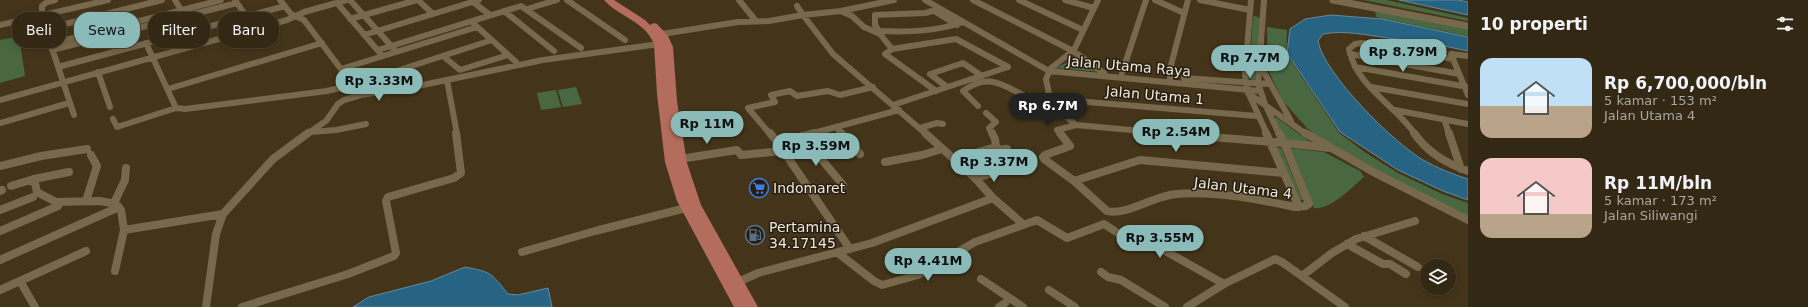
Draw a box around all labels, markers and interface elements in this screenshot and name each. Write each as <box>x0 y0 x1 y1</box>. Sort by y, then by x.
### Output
chip: Beli <box>12 12 66 48</box>
chip: Sewa <box>74 12 140 48</box>
chip: Filter <box>148 12 210 48</box>
chip: Baru <box>218 12 279 48</box>
icon: filters <box>1774 13 1796 35</box>
text: 10 properti <box>1480 14 1588 34</box>
pin: Rp 8.79M <box>1362 39 1444 73</box>
text: Rp 8.79M <box>1369 44 1437 59</box>
pin: Rp 7.7M <box>1213 45 1287 79</box>
text: Rp 7.7M <box>1220 50 1280 65</box>
street label: Jalan Utama Raya <box>1065 53 1192 79</box>
pin: Rp 3.33M <box>338 68 420 102</box>
text: Rp 3.33M <box>345 73 413 88</box>
text: Rp 6,700,000/bln <box>1604 73 1767 93</box>
icon: home <box>1512 74 1560 122</box>
street label: Jalan Utama 1 <box>1104 83 1205 107</box>
pin: Rp 6.7M <box>1011 93 1085 127</box>
text: 5 kamar · 153 m² <box>1604 93 1717 108</box>
text: Rp 6.7M <box>1018 98 1078 113</box>
text: Jalan Utama 4 <box>1604 108 1695 123</box>
pin: Rp 11M <box>674 111 740 145</box>
text: Rp 11M <box>680 116 734 131</box>
pin: Rp 2.54M <box>1135 119 1217 153</box>
text: Rp 2.54M <box>1142 124 1210 139</box>
pin: Rp 3.59M <box>775 133 857 167</box>
text: Rp 3.59M <box>782 138 850 153</box>
pin: Rp 3.37M <box>953 149 1035 183</box>
text: Rp 3.37M <box>960 154 1028 169</box>
text: Rp 11M/bln <box>1604 173 1712 193</box>
street label: Jalan Utama 4 <box>1192 174 1293 202</box>
icon: home <box>1512 174 1560 222</box>
supermarket icon: Indomaret <box>748 177 770 199</box>
place label: Indomaret <box>773 180 846 196</box>
text: 5 kamar · 173 m² <box>1604 193 1717 208</box>
text: Jalan Siliwangi <box>1604 208 1698 223</box>
place label: Pertamina 34.17145 <box>769 219 840 251</box>
fuel station icon: Pertamina 34.17145 <box>744 224 766 246</box>
pin: Rp 3.55M <box>1119 225 1201 259</box>
text: Rp 3.55M <box>1126 230 1194 245</box>
pin: Rp 4.41M <box>887 248 969 282</box>
text: Rp 4.41M <box>894 253 962 268</box>
map controls <box>1420 259 1456 295</box>
button: layers <box>1420 259 1456 295</box>

